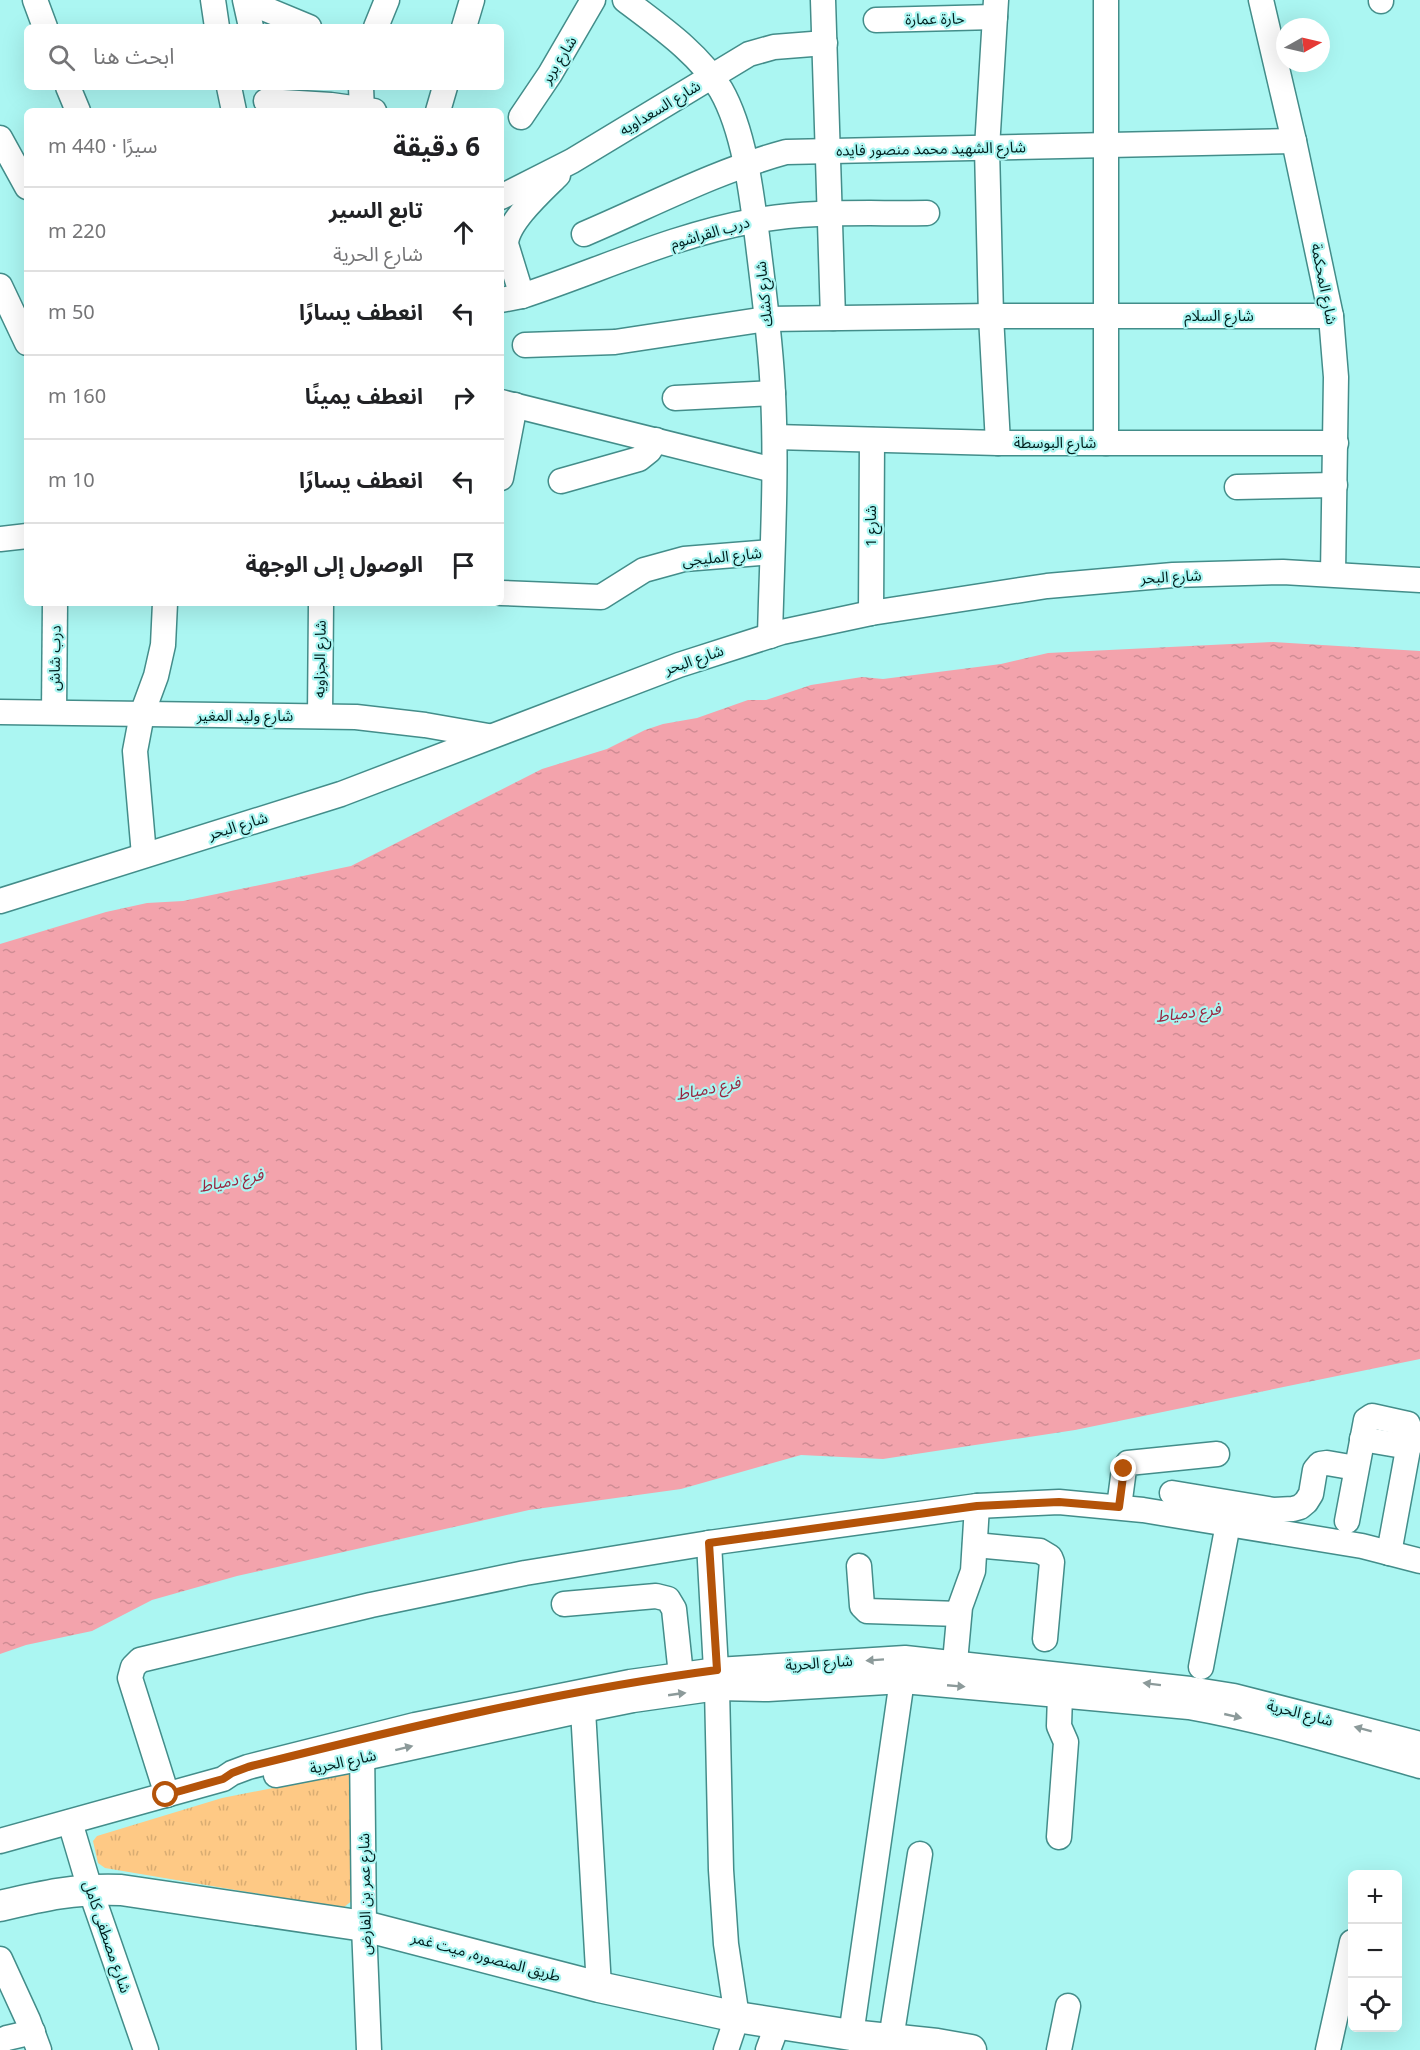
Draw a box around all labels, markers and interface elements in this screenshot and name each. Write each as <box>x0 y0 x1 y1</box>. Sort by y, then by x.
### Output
street label: حارة عمارة <box>905 2 965 36</box>
north arrow <box>1276 18 1330 72</box>
search box <box>24 24 504 90</box>
street label: شارع بربر <box>531 29 587 92</box>
text: ابحث هنا <box>93 34 175 80</box>
icon: search <box>45 41 78 74</box>
street label: شارع السعداويه <box>613 71 708 145</box>
text: 6 دقيقة <box>393 120 480 175</box>
text: سيرًا · 440 m <box>48 126 157 168</box>
street label: شارع الشهيد محمد منصور فايده <box>836 131 1026 167</box>
text: تابع السير <box>329 188 423 234</box>
street label: درب القراشوم <box>666 206 754 260</box>
text: 220 m <box>48 211 106 253</box>
icon: ahead <box>447 216 480 249</box>
text: شارع الحرية <box>333 234 423 276</box>
street label: شارع المحكمة <box>1300 240 1348 328</box>
street label: شارع كشك <box>745 259 783 328</box>
text: انعطف يسارًا <box>299 290 423 336</box>
text: 50 m <box>48 292 95 334</box>
icon: left <box>447 297 480 330</box>
street label: شارع السلام <box>1184 300 1254 332</box>
text: انعطف يمينًا <box>305 374 423 420</box>
text: 160 m <box>48 376 106 418</box>
icon: right <box>447 381 480 414</box>
street label: شارع البوسطة <box>1014 427 1097 459</box>
text: انعطف يسارًا <box>299 458 423 504</box>
text: 10 m <box>48 460 95 502</box>
icon: left <box>447 465 480 498</box>
street label: شارع 1 <box>855 505 887 547</box>
street label: شارع المليجى <box>681 537 764 577</box>
text: الوصول إلى الوجهة <box>245 542 423 588</box>
icon: arrive <box>447 549 480 582</box>
street label: شارع البحر <box>1139 559 1203 595</box>
street label: شارع الجزاويه <box>303 620 337 698</box>
street label: درب شاش <box>38 625 72 691</box>
street label: شارع البحر <box>659 635 728 685</box>
street label: شارع وليد المغير <box>196 700 294 732</box>
street label: شارع البحر <box>203 802 272 851</box>
water label: فرع دمياط <box>1154 992 1223 1034</box>
water label: فرع دمياط <box>673 1066 744 1112</box>
water label: فرع دمياط <box>196 1158 267 1204</box>
route end <box>1110 1455 1136 1481</box>
street label: شارع الحرية <box>784 1645 854 1681</box>
one-way arrow <box>865 1655 884 1664</box>
one-way arrow <box>1143 1680 1162 1689</box>
one-way arrow <box>946 1681 965 1691</box>
one-way arrow <box>668 1689 687 1698</box>
street label: شارع الحرية <box>1263 1689 1337 1737</box>
one-way arrow <box>1224 1711 1242 1721</box>
one-way arrow <box>1354 1724 1372 1733</box>
street label: شارع الحرية <box>307 1739 380 1785</box>
one-way arrow <box>395 1743 413 1753</box>
route start <box>152 1781 178 1807</box>
street label: شارع عمر بن الفارض <box>348 1833 382 1955</box>
map controls <box>1348 1870 1402 2032</box>
button: + <box>1348 1870 1402 1924</box>
street label: شارع مصطفى كامل <box>73 1876 141 1998</box>
street label: طريق المنصوره, ميت غمر <box>407 1921 564 1992</box>
button: − <box>1348 1924 1402 1978</box>
button: locate <box>1348 1978 1402 2032</box>

